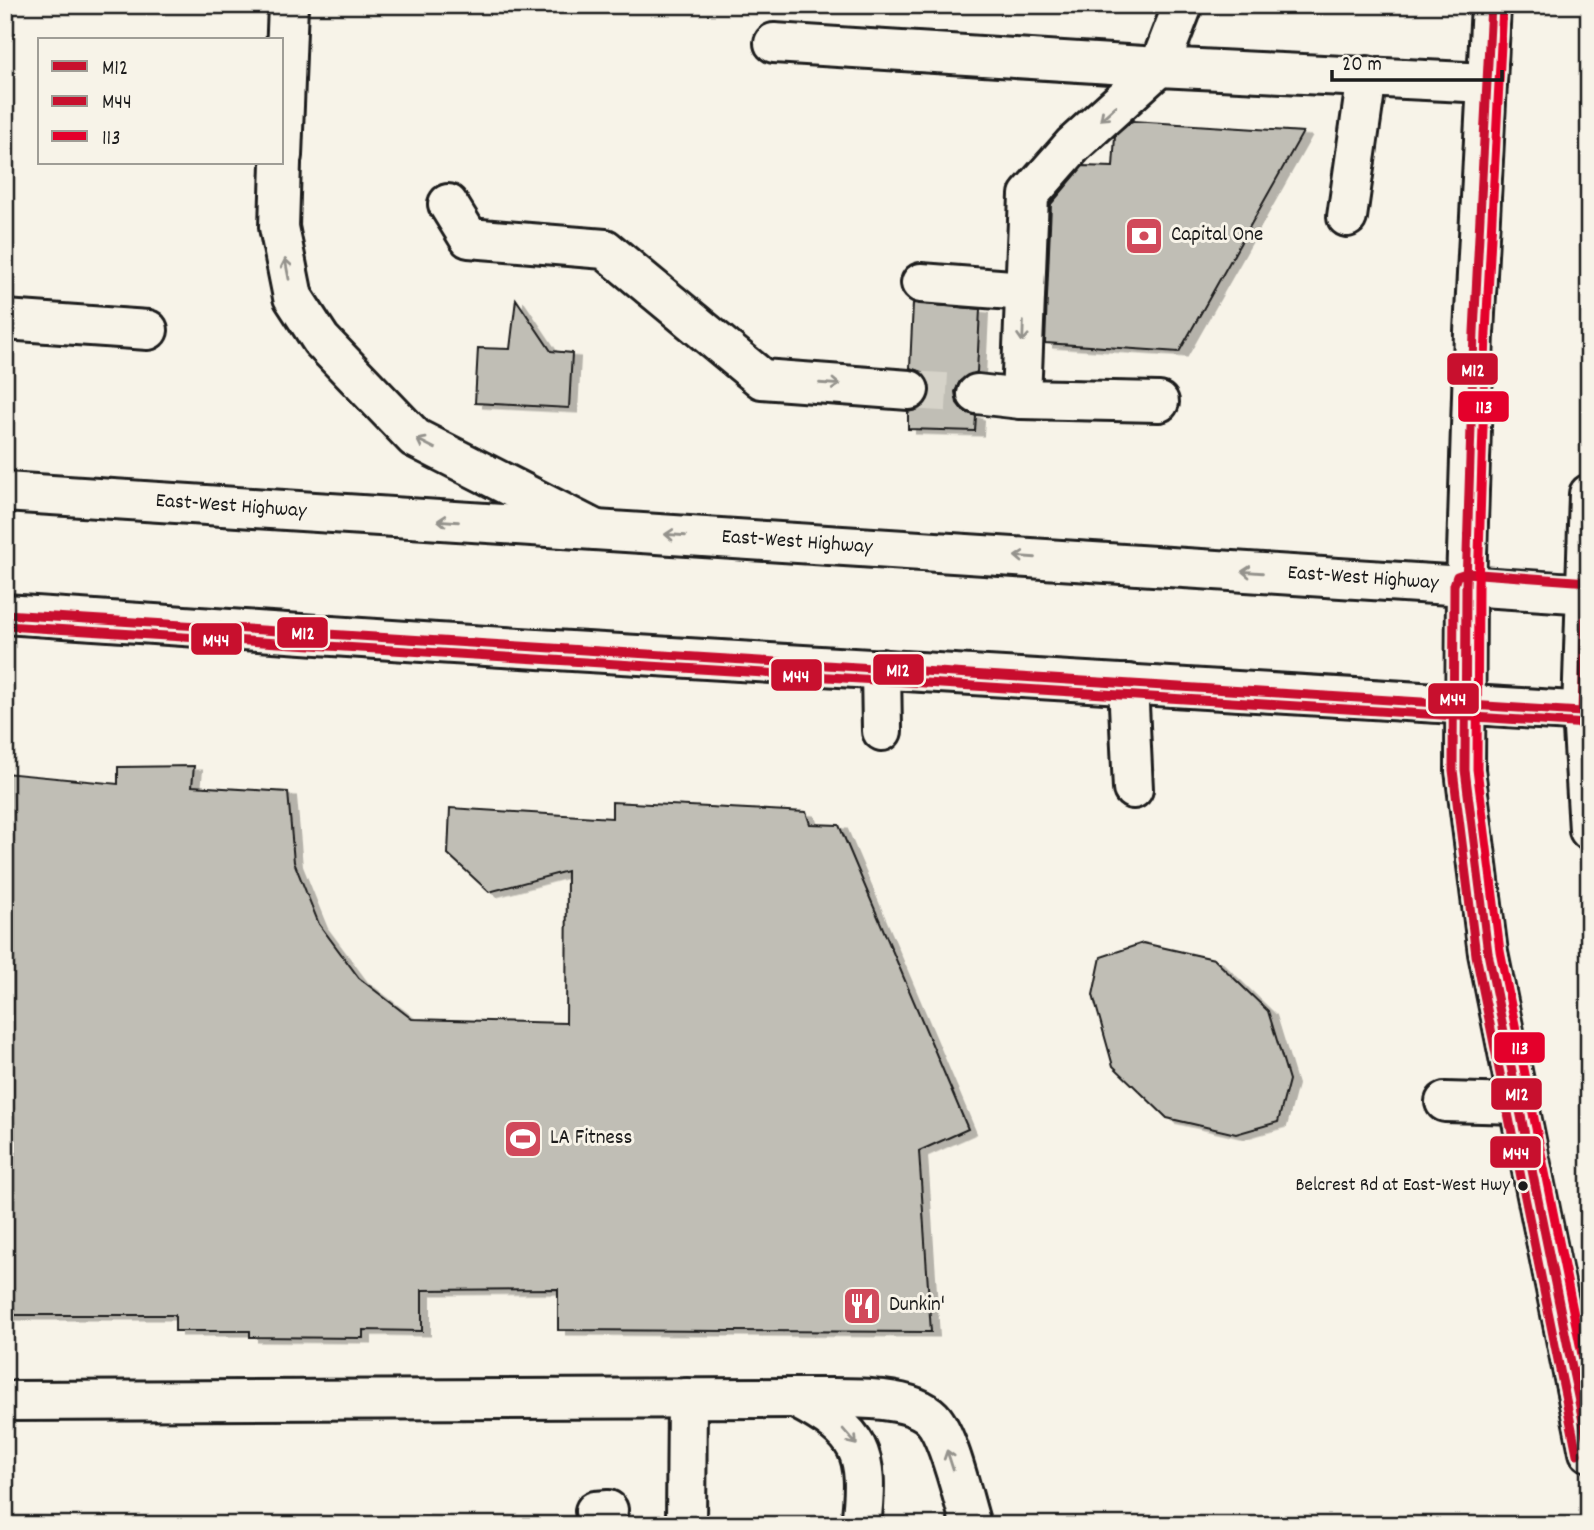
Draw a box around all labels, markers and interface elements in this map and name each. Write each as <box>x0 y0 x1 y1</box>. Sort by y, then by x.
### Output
legend <box>38 38 284 164</box>
scale bar <box>1332 38 1501 82</box>
text: 20 m <box>1342 51 1382 81</box>
text: M12 <box>102 55 128 85</box>
text: M44 <box>102 89 132 119</box>
one-way arrow <box>1100 104 1117 121</box>
text: 113 <box>102 125 121 155</box>
bank icon: Capital One <box>1123 215 1165 257</box>
place label: Capital One <box>1171 221 1263 251</box>
one-way arrow <box>280 258 294 281</box>
one-way arrow <box>1017 320 1030 343</box>
line badge: M12 <box>1446 352 1499 386</box>
text: M12 <box>1461 359 1485 386</box>
one-way arrow <box>818 378 841 391</box>
line badge: 113 <box>1457 390 1510 423</box>
text: 113 <box>1476 396 1492 423</box>
one-way arrow <box>416 436 437 450</box>
street label: East-West Highway <box>155 487 308 527</box>
one-way arrow <box>437 514 460 527</box>
street label: East-West Highway <box>721 523 874 563</box>
one-way arrow <box>664 528 687 541</box>
one-way arrow <box>1014 550 1036 563</box>
street label: East-West Highway <box>1287 559 1440 599</box>
one-way arrow <box>1240 565 1263 578</box>
line badge: M12 <box>276 616 329 649</box>
line badge: M44 <box>190 622 243 656</box>
text: M12 <box>291 622 315 649</box>
text: M44 <box>203 629 229 656</box>
line badge: M12 <box>872 653 925 686</box>
line badge: M44 <box>770 658 823 692</box>
text: M12 <box>886 659 910 686</box>
text: M44 <box>783 665 809 692</box>
line badge: M44 <box>1427 682 1480 715</box>
text: M44 <box>1440 688 1466 715</box>
line badge: 113 <box>1493 1031 1546 1064</box>
text: 113 <box>1512 1037 1528 1064</box>
line badge: M12 <box>1490 1077 1543 1111</box>
text: M12 <box>1505 1083 1529 1110</box>
sports icon: LA Fitness <box>502 1118 544 1160</box>
place label: LA Fitness <box>550 1124 632 1154</box>
line badge: M44 <box>1489 1135 1542 1169</box>
text: M44 <box>1503 1142 1529 1169</box>
place label: Belcrest Rd at East-West Hwy <box>1296 1173 1510 1200</box>
marker: Belcrest Rd at East-West Hwy <box>1516 1179 1530 1193</box>
restaurant icon: Dunkin' <box>841 1285 883 1327</box>
place label: Dunkin' <box>889 1291 945 1321</box>
one-way arrow <box>842 1428 858 1446</box>
one-way arrow <box>943 1449 956 1471</box>

